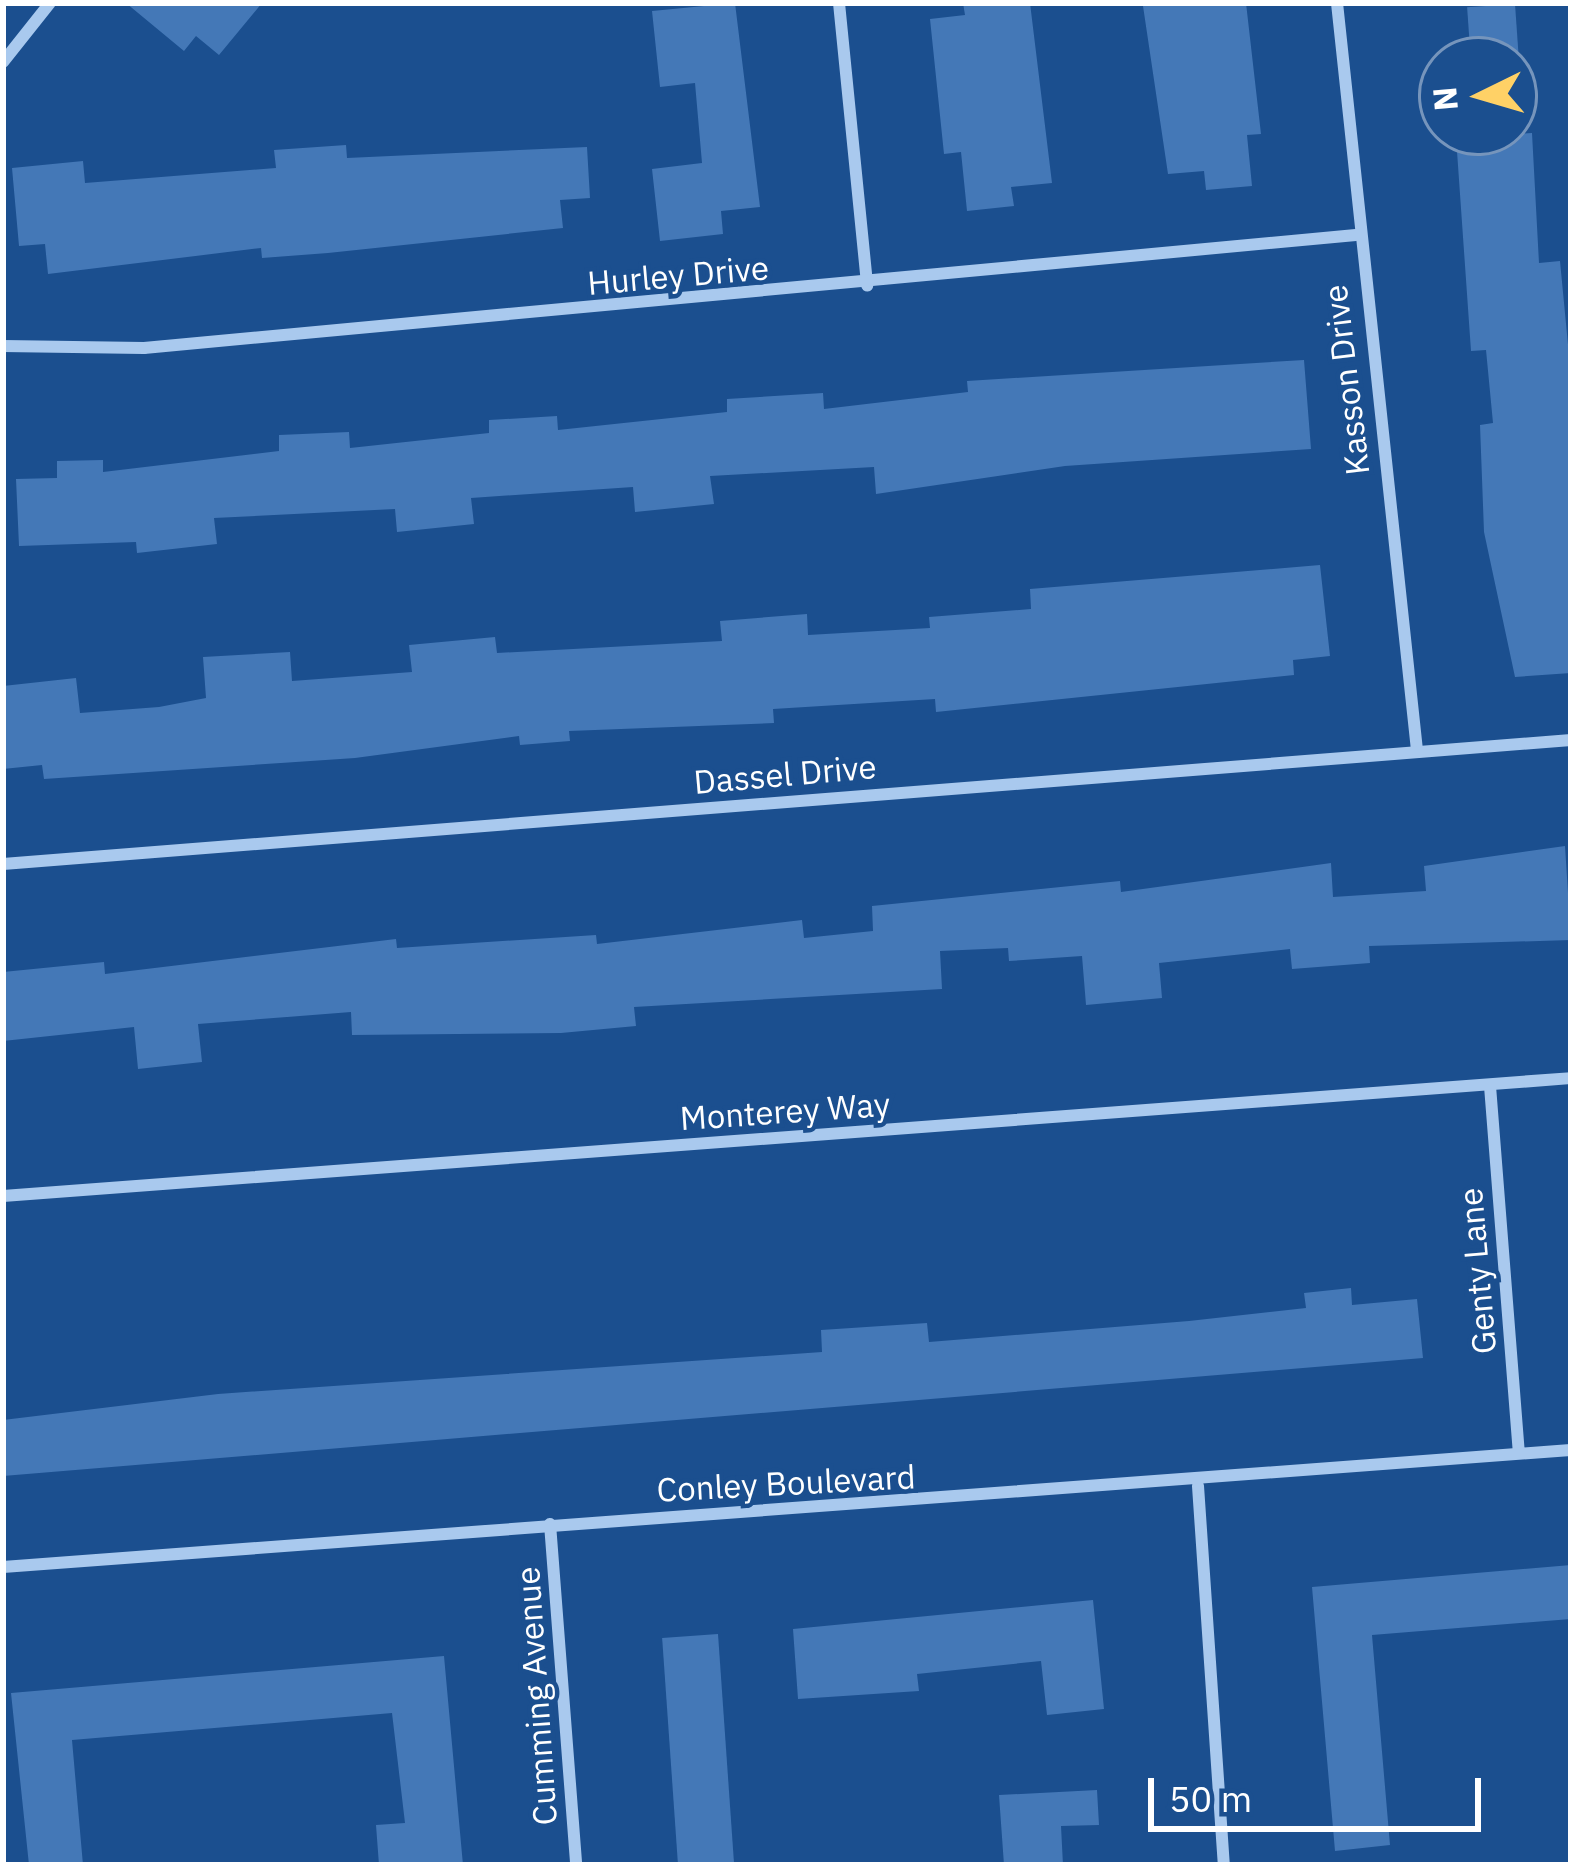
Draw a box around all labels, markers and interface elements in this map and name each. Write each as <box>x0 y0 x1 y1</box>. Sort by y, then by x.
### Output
north arrow <box>1418 36 1538 156</box>
text: N <box>1422 85 1467 113</box>
street label: Hurley Drive <box>586 247 770 303</box>
street label: Kasson Drive <box>1315 283 1377 477</box>
street label: Dassel Drive <box>692 746 878 802</box>
street label: Monterey Way <box>679 1084 891 1138</box>
street label: Genty Lane <box>1450 1186 1504 1356</box>
street label: Conley Boulevard <box>656 1456 916 1510</box>
street label: Cumming Avenue <box>507 1565 565 1827</box>
scale bar <box>1154 1754 1487 1828</box>
text: 50 m <box>1169 1775 1252 1822</box>

